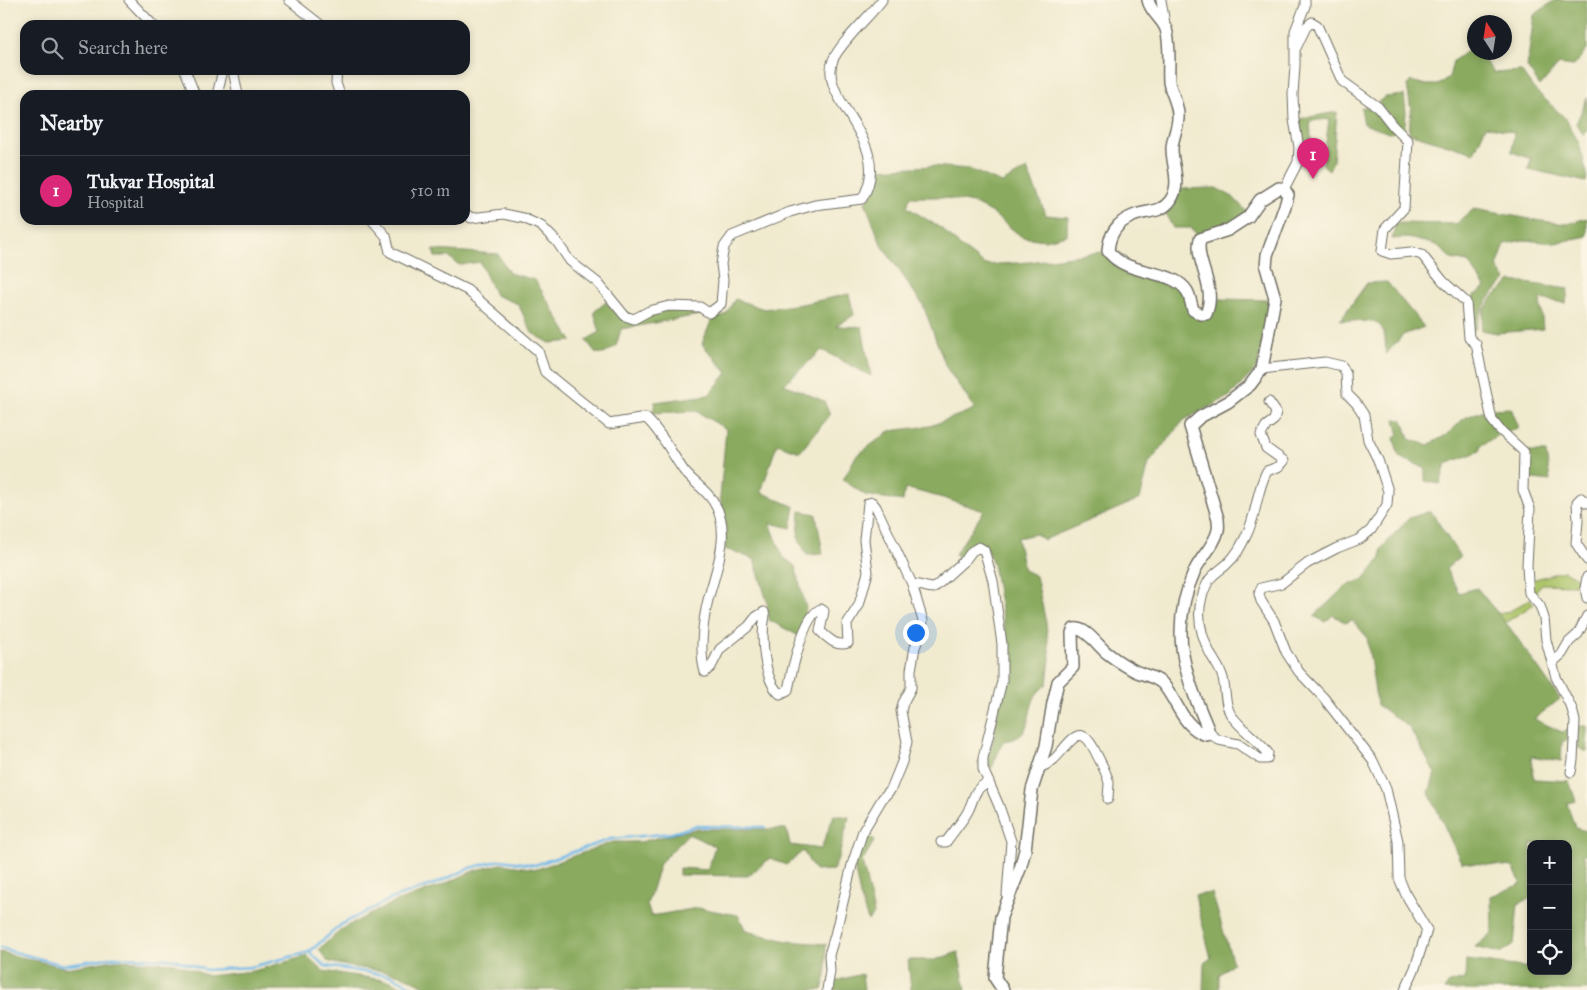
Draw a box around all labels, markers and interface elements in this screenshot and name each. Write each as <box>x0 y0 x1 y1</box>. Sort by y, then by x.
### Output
north arrow <box>1467 15 1512 60</box>
search box <box>20 20 470 75</box>
icon: search <box>38 34 66 62</box>
text: Search here <box>78 36 168 59</box>
text: Nearby <box>40 110 103 136</box>
pin: 1 <box>1297 138 1329 179</box>
text: Tukvar Hospital <box>87 170 214 193</box>
text: 1 <box>53 181 59 200</box>
text: 510 m <box>410 181 450 200</box>
text: Hospital <box>87 193 144 212</box>
your location <box>903 620 929 646</box>
map controls <box>1527 840 1572 975</box>
button: + <box>1527 840 1572 885</box>
button: − <box>1527 885 1572 930</box>
button: locate <box>1527 930 1572 975</box>

